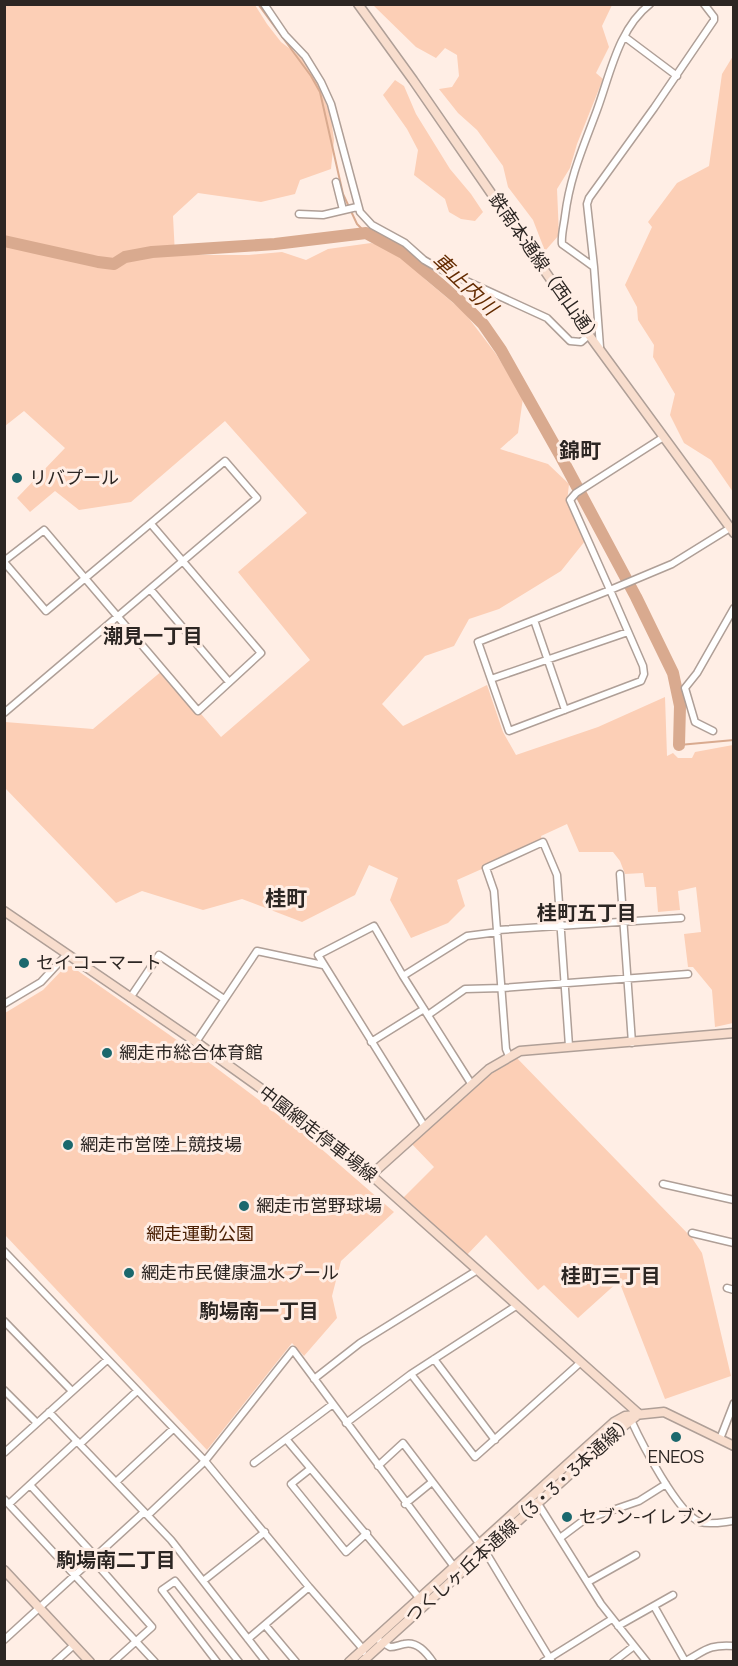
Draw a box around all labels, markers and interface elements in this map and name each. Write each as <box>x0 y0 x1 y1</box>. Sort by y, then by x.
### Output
street label: 鉄南本通線（西山通） <box>484 188 607 349</box>
water label: 車止内川 <box>427 246 505 322</box>
district label: 錦町 <box>559 436 601 464</box>
place label: リバプール <box>29 465 119 489</box>
marker: リバプール <box>10 471 24 485</box>
district label: 潮見一丁目 <box>103 622 203 649</box>
district label: 桂町 <box>265 884 307 912</box>
district label: 桂町五丁目 <box>537 899 637 926</box>
place label: セイコーマート <box>36 950 162 974</box>
marker: セイコーマート <box>17 956 31 970</box>
place label: 網走市総合体育館 <box>119 1040 263 1064</box>
marker: 網走市総合体育館 <box>100 1046 114 1060</box>
street label: 中園網走停車場線 <box>254 1079 383 1187</box>
place label: 網走市営陸上競技場 <box>80 1132 242 1156</box>
marker: 網走市営陸上競技場 <box>61 1138 75 1152</box>
place label: 網走市営野球場 <box>256 1193 382 1217</box>
marker: 網走市営野球場 <box>237 1199 251 1213</box>
park label: 網走運動公園 <box>146 1221 254 1245</box>
place label: 網走市民健康温水プール <box>141 1260 339 1284</box>
district label: 桂町三丁目 <box>561 1262 661 1289</box>
marker: 網走市民健康温水プール <box>122 1266 136 1280</box>
district label: 駒場南一丁目 <box>199 1297 319 1324</box>
street label: つくしヶ丘本通線（3・3・3本通線） <box>400 1409 639 1628</box>
marker: ENEOS <box>669 1430 683 1444</box>
place label: ENEOS <box>648 1444 704 1468</box>
place label: セブン-イレブン <box>579 1504 713 1528</box>
marker: セブン-イレブン <box>560 1510 574 1524</box>
district label: 駒場南二丁目 <box>56 1546 176 1573</box>

